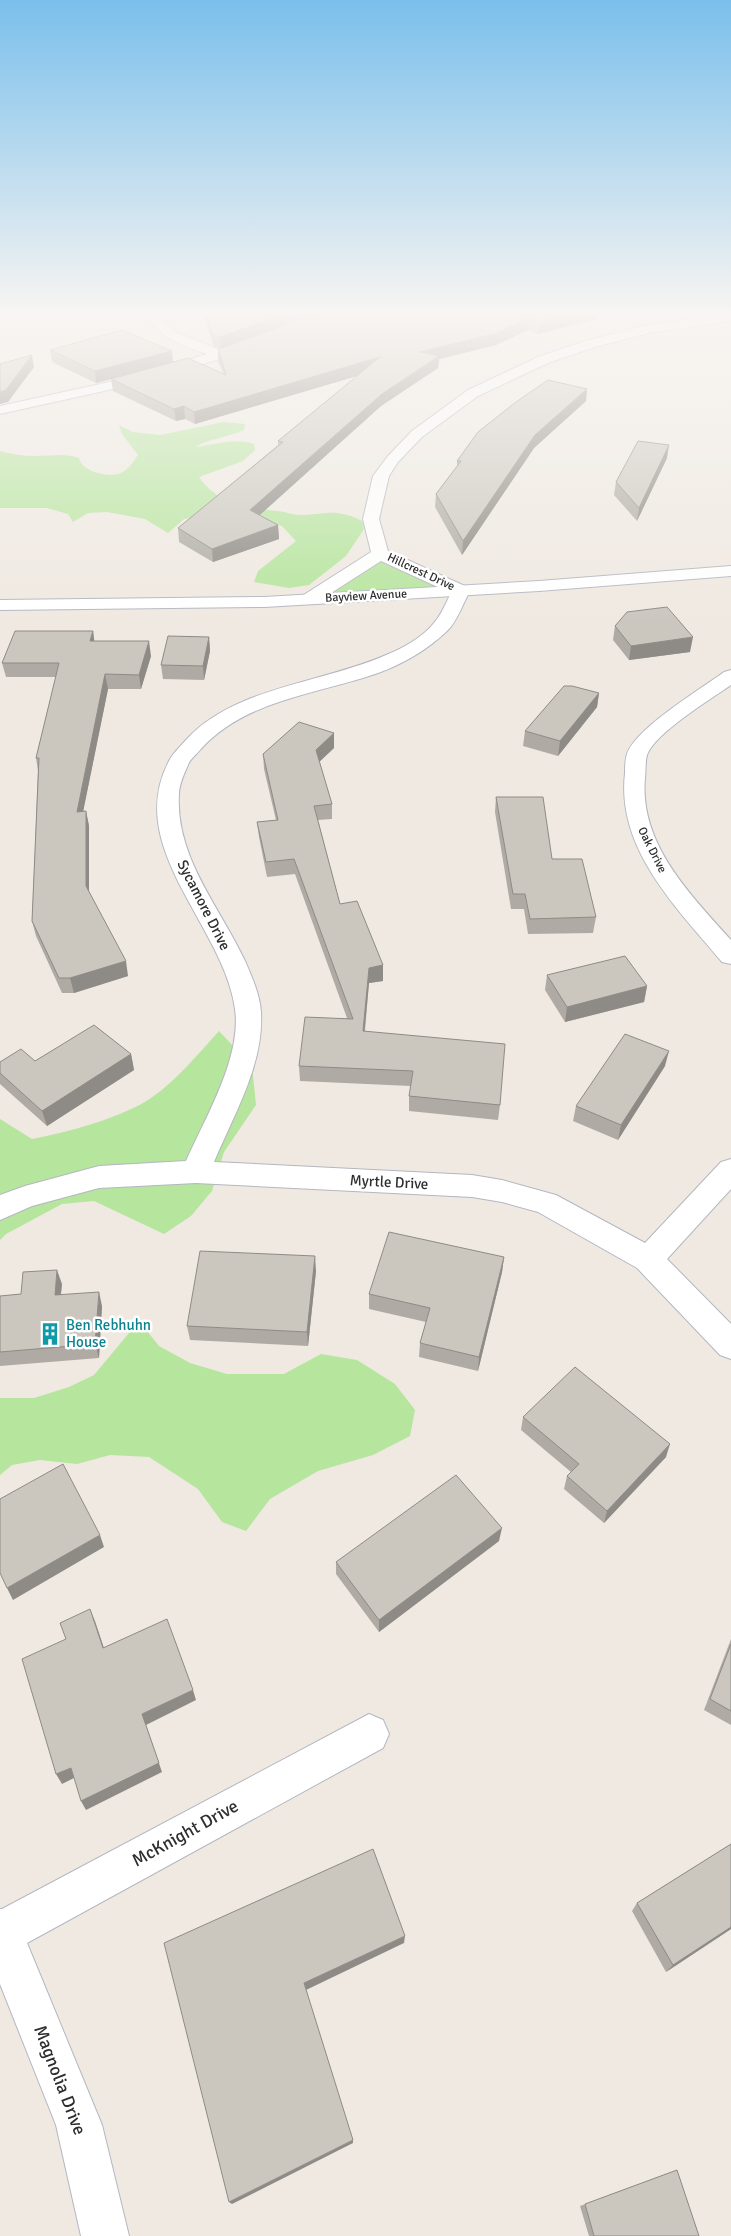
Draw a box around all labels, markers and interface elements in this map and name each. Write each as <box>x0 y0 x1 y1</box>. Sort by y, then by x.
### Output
street label: Hillcrest Drive <box>385 550 457 594</box>
street label: Bayview Avenue <box>325 586 407 606</box>
street label: Oak Drive <box>634 825 670 875</box>
street label: Sycamore Drive <box>174 857 234 953</box>
street label: Myrtle Drive <box>349 1171 429 1193</box>
place label: Ben Rebhuhn House <box>66 1316 151 1351</box>
building icon: Ben Rebhuhn House <box>37 1321 63 1347</box>
street label: McKnight Drive <box>128 1795 242 1871</box>
street label: Magnolia Drive <box>29 2022 91 2138</box>

